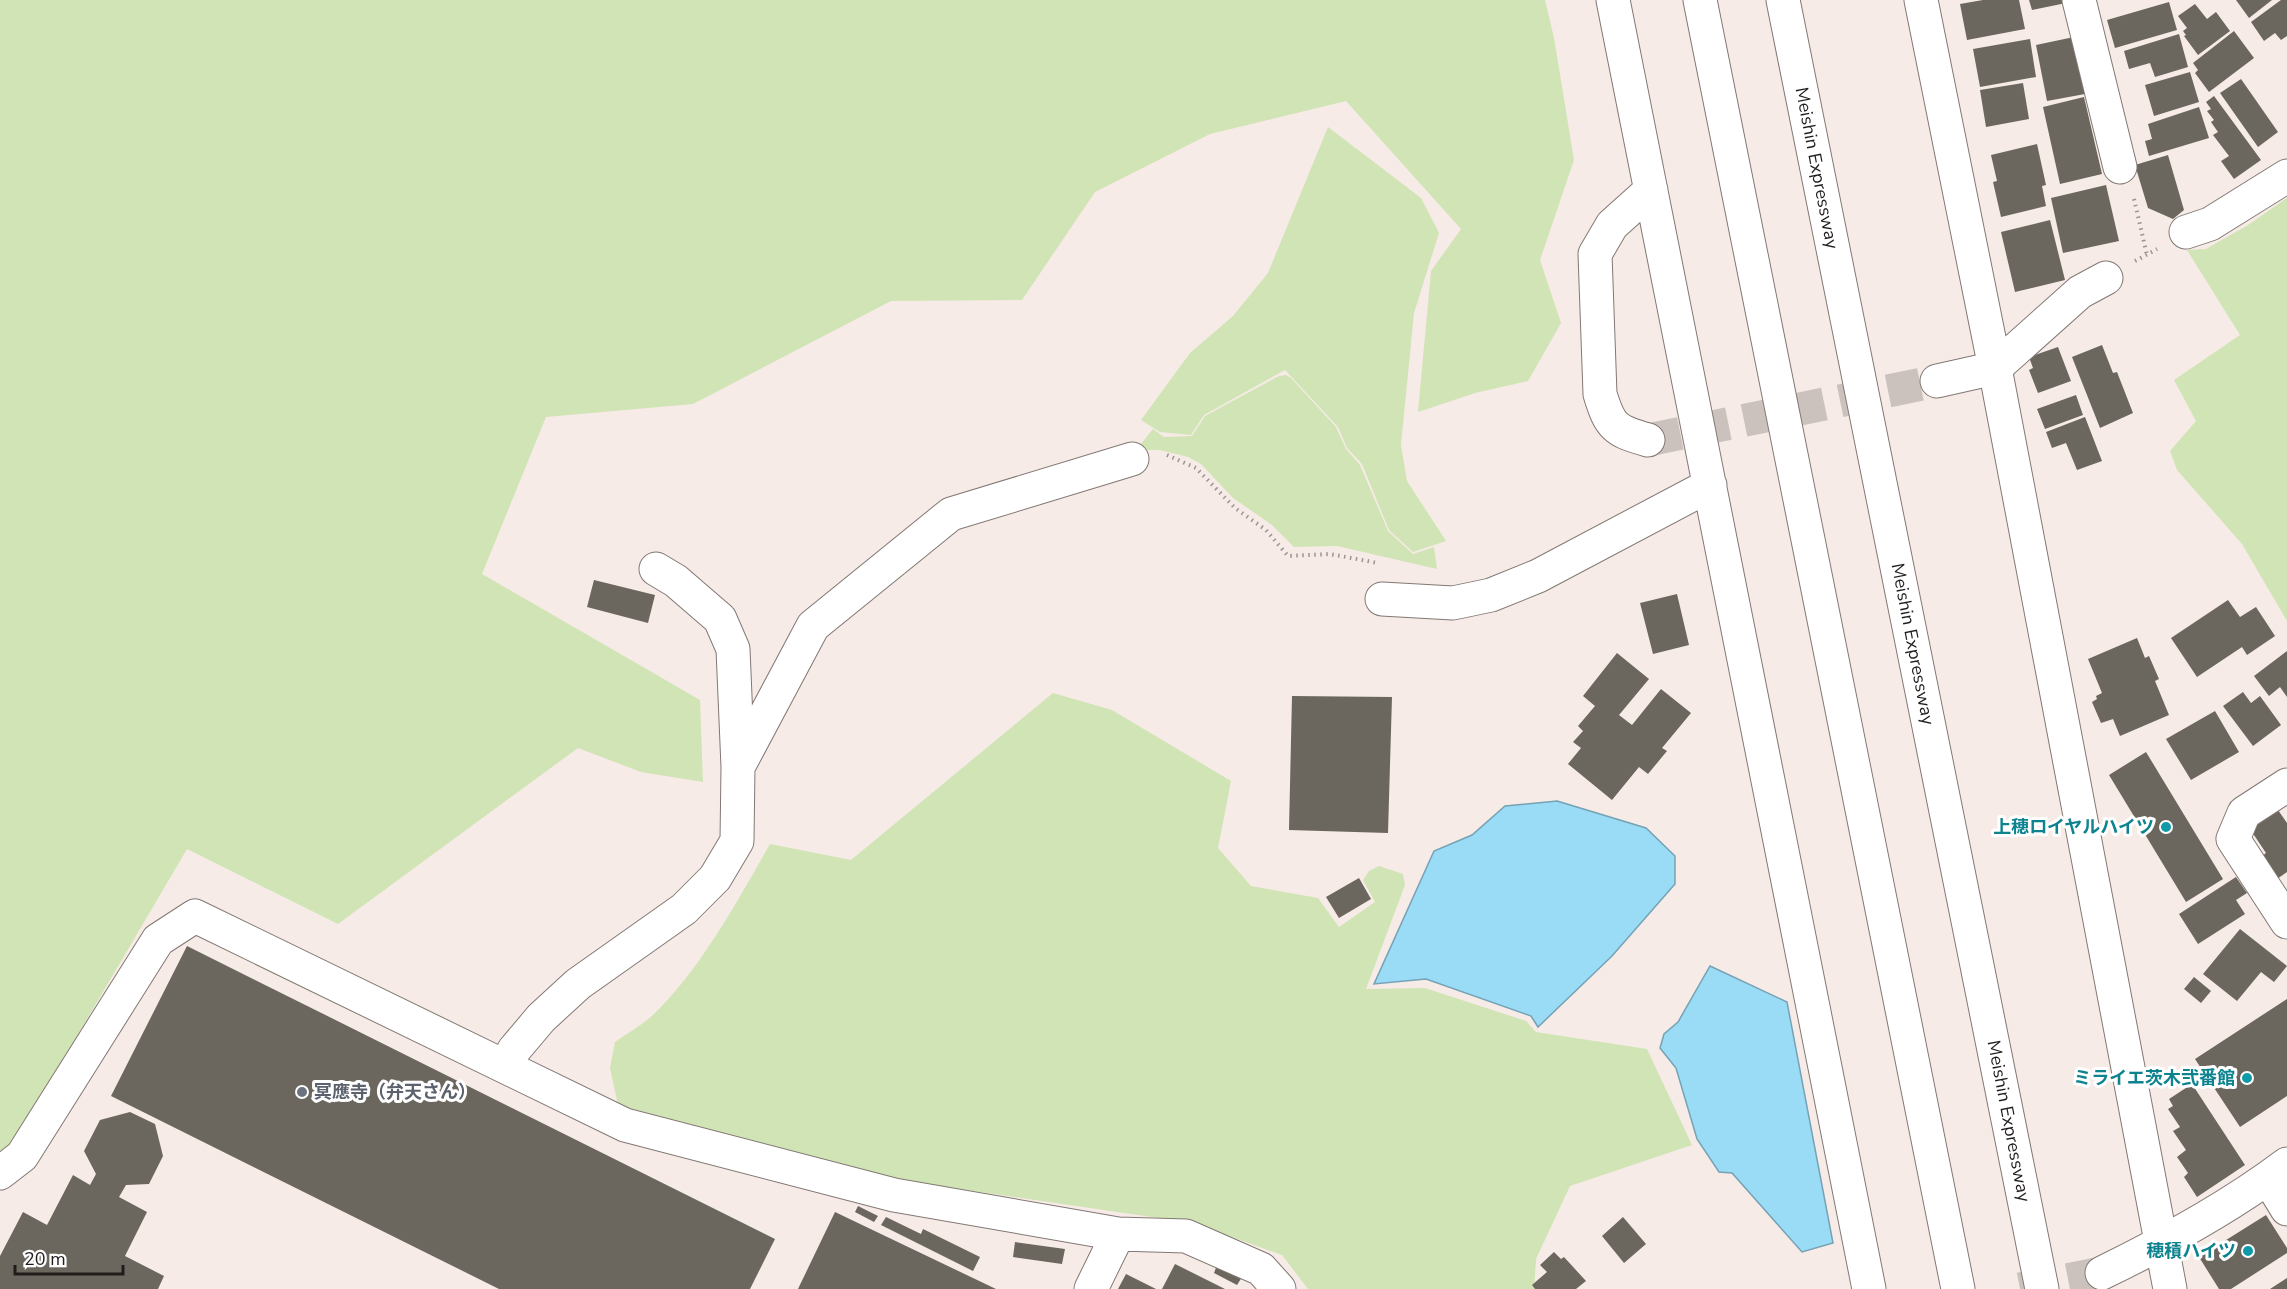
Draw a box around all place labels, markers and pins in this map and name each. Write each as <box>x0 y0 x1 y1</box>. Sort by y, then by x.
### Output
place label: 上穂ロイヤルハイツ <box>1993 815 2154 839</box>
marker: 上穂ロイヤルハイツ <box>2159 820 2173 834</box>
place label: ミライエ茨木弐番館 <box>2073 1066 2235 1090</box>
marker: ミライエ茨木弐番館 <box>2240 1071 2254 1085</box>
place label: 冥應寺（弁天さん） <box>314 1080 476 1104</box>
marker: 冥應寺（弁天さん） <box>295 1085 309 1099</box>
place label: 穂積ハイツ <box>2146 1239 2236 1263</box>
marker: 穂積ハイツ <box>2241 1244 2255 1258</box>

